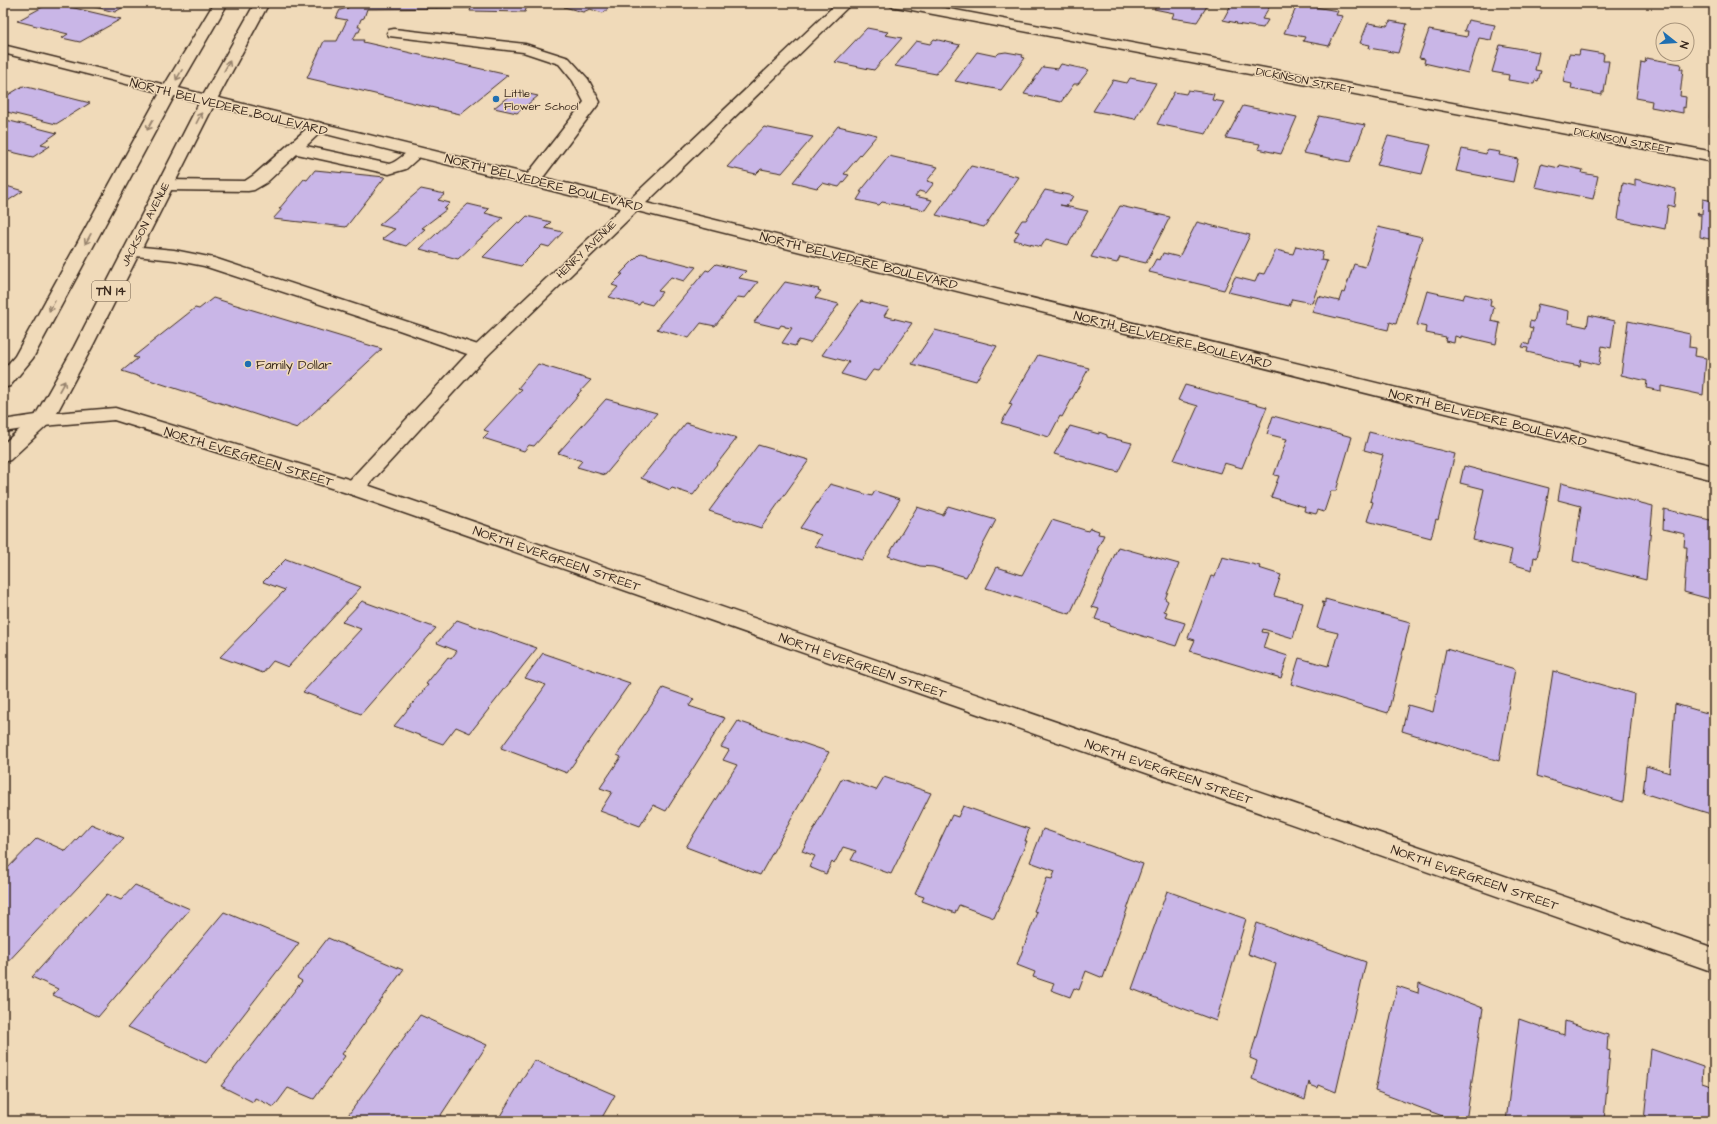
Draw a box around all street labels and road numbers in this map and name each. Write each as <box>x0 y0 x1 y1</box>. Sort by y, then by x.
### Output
street label: DICKINSON STREET <box>1255 64 1355 97</box>
street label: NORTH BELVEDERE BOULEVARD <box>128 74 330 140</box>
street label: DICKINSON STREET <box>1573 124 1673 157</box>
street label: NORTH BELVEDERE BOULEVARD <box>443 150 645 216</box>
street label: JACKSON AVENUE <box>118 179 173 269</box>
street label: HENRY AVENUE <box>553 216 620 282</box>
street label: NORTH BELVEDERE BOULEVARD <box>758 228 960 294</box>
road number: TN 14 <box>92 281 130 301</box>
street label: NORTH BELVEDERE BOULEVARD <box>1072 307 1274 373</box>
street label: NORTH BELVEDERE BOULEVARD <box>1387 385 1589 451</box>
street label: NORTH EVERGREEN STREET <box>162 423 337 492</box>
street label: NORTH EVERGREEN STREET <box>470 522 644 596</box>
street label: NORTH EVERGREEN STREET <box>776 629 950 703</box>
street label: NORTH EVERGREEN STREET <box>1082 735 1256 809</box>
street label: NORTH EVERGREEN STREET <box>1388 841 1562 915</box>

